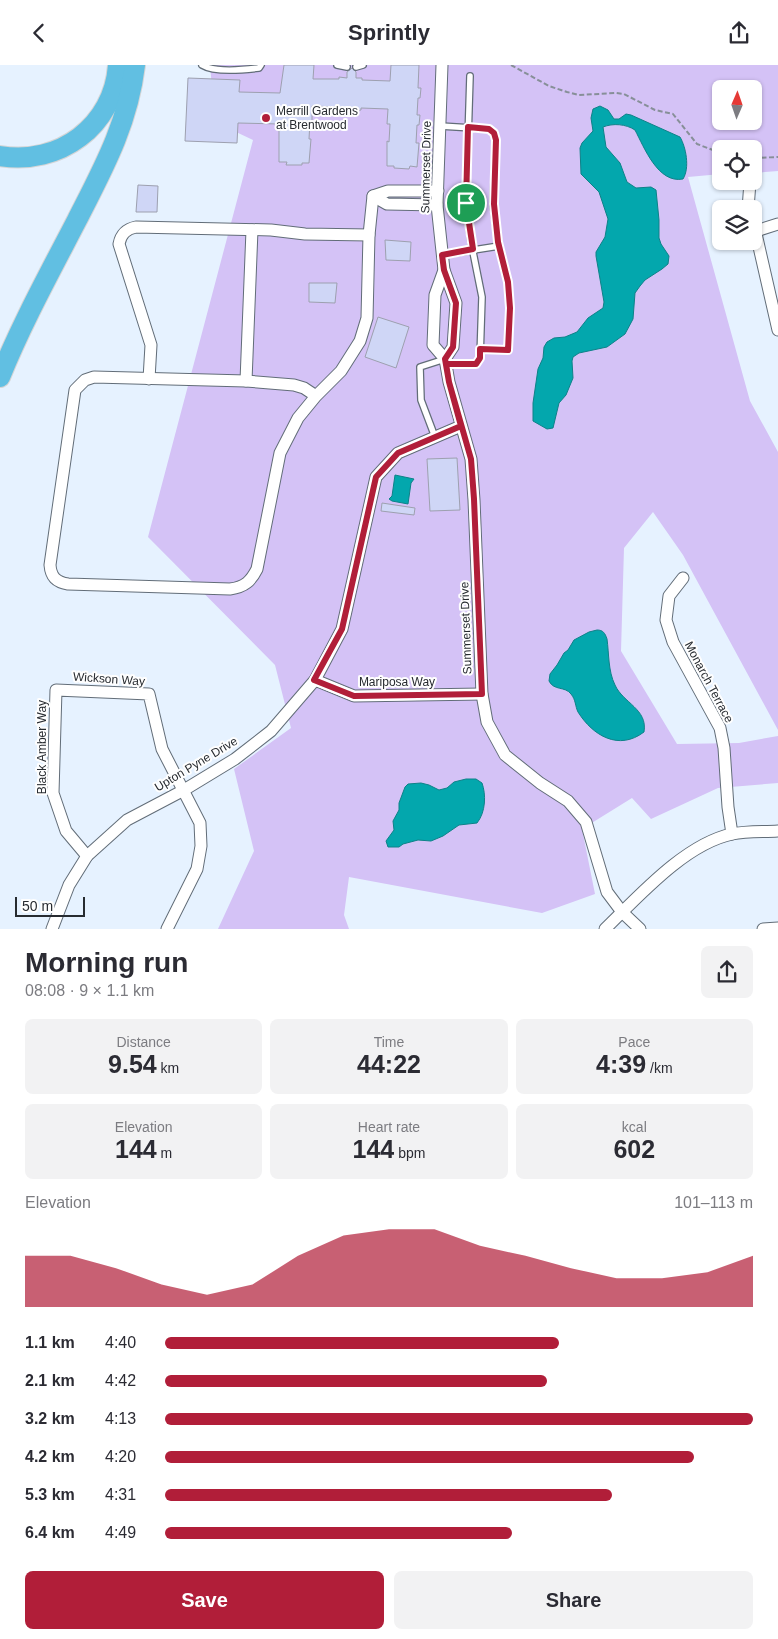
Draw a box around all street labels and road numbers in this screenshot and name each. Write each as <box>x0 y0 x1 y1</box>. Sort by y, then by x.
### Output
street label: Summerset Drive <box>418 120 434 213</box>
street label: Summerset Drive <box>457 581 475 675</box>
street label: Monarch Terrace <box>682 639 736 725</box>
street label: Wickson Way <box>72 669 146 689</box>
street label: Mariposa Way <box>359 675 435 689</box>
street label: Black Amber Way <box>35 700 49 794</box>
street label: Upton Pyne Drive <box>152 734 240 794</box>

